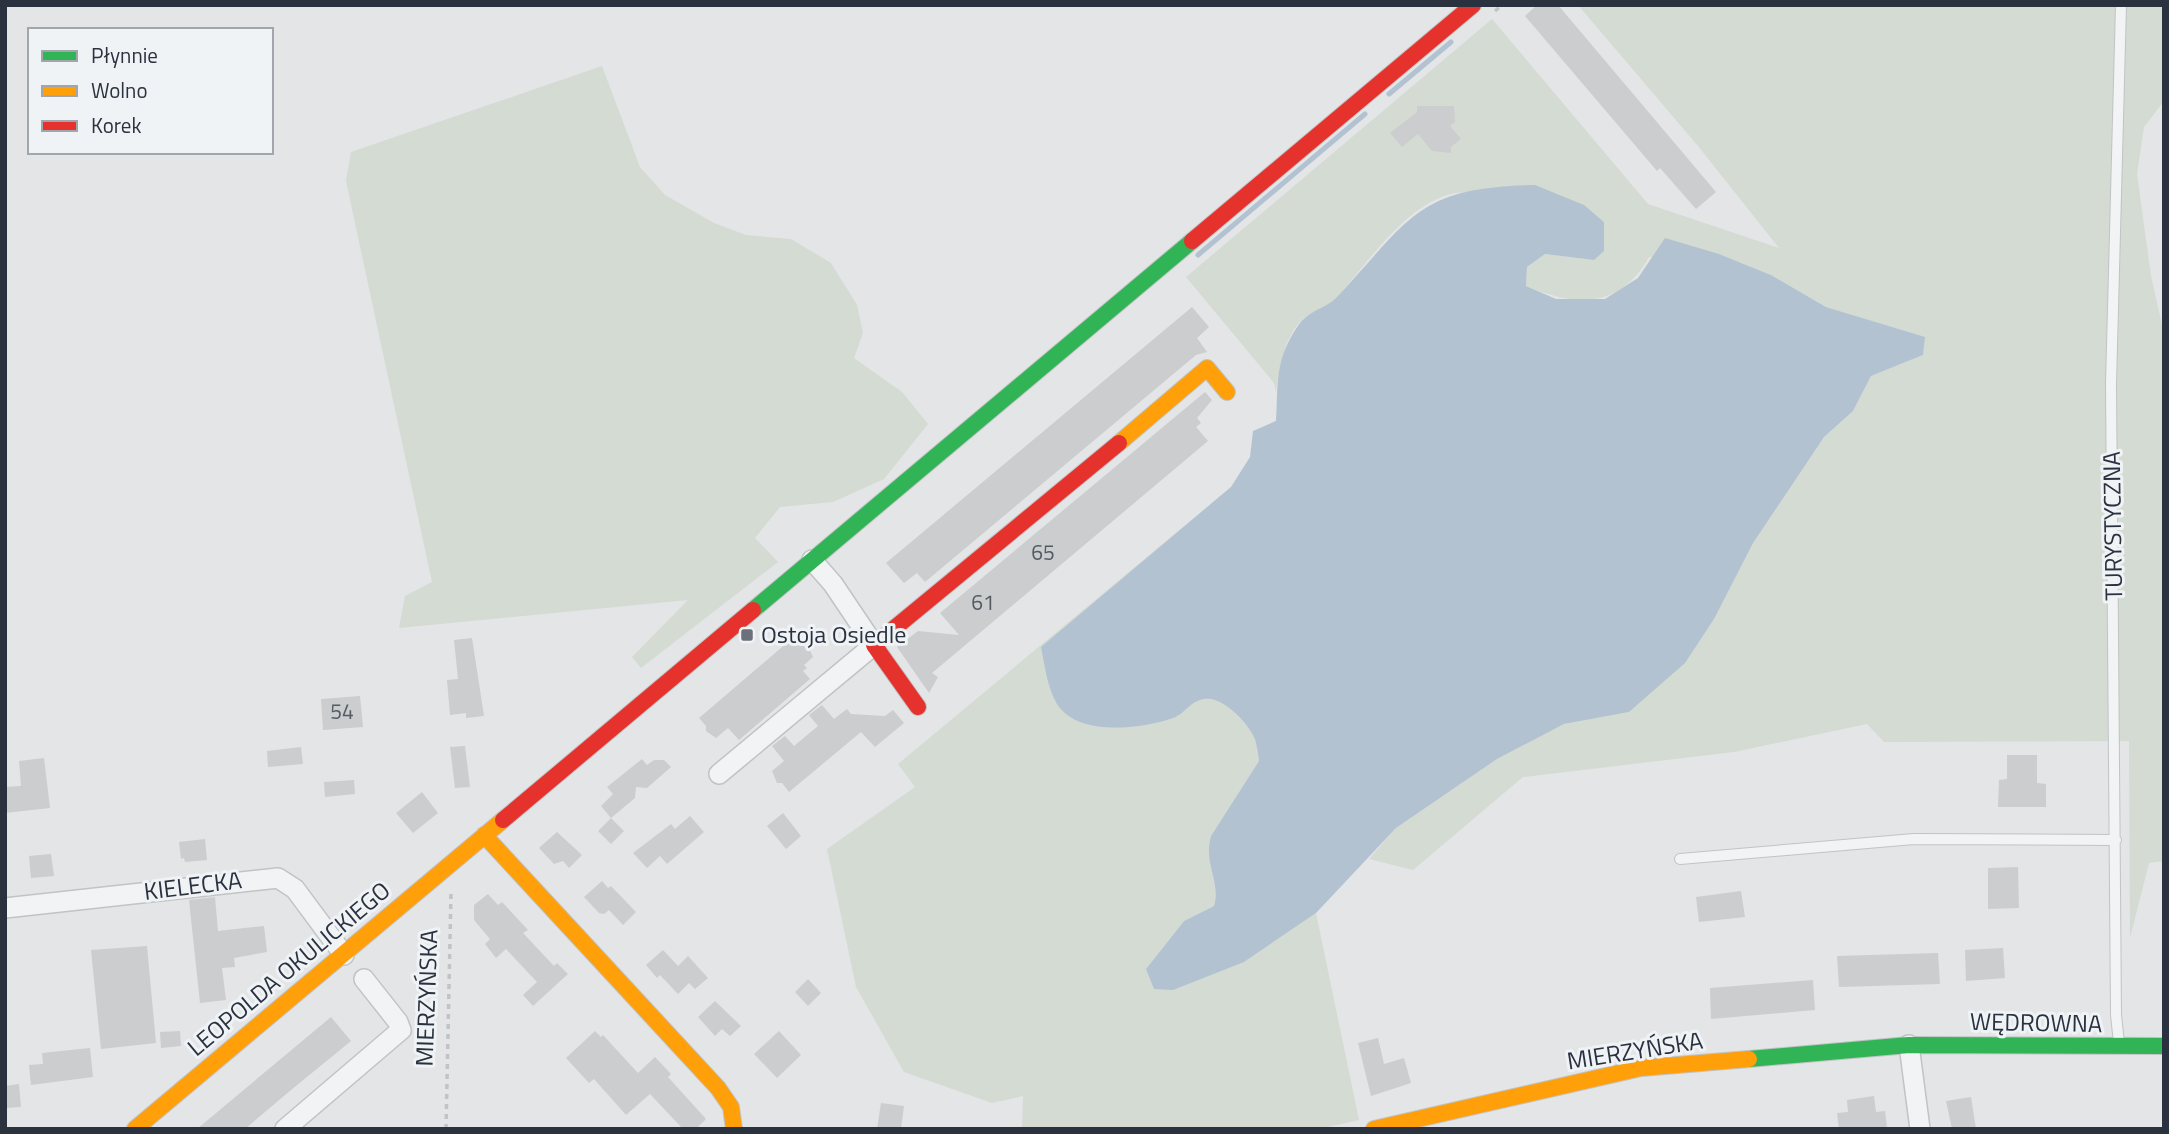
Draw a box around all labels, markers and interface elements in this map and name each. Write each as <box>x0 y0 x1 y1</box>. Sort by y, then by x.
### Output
legend <box>28 28 273 154</box>
text: Płynnie <box>91 39 158 71</box>
text: Wolno <box>91 74 148 106</box>
text: Korek <box>91 109 141 141</box>
street label: TURYSTYCZNA <box>2093 451 2131 601</box>
house number: 65 <box>1031 536 1055 568</box>
house number: 61 <box>971 586 995 618</box>
place label: Ostoja Osiedle <box>761 616 906 652</box>
marker: Ostoja Osiedle <box>739 627 755 643</box>
house number: 54 <box>330 695 354 727</box>
street label: KIELECKA <box>142 861 244 909</box>
street label: LEOPOLDA OKULICKIEGO <box>179 872 398 1064</box>
street label: MIERZYŃSKA <box>406 929 446 1067</box>
street label: WĘDROWNA <box>1970 1003 2103 1041</box>
street label: MIERZYŃSKA <box>1564 1022 1705 1079</box>

